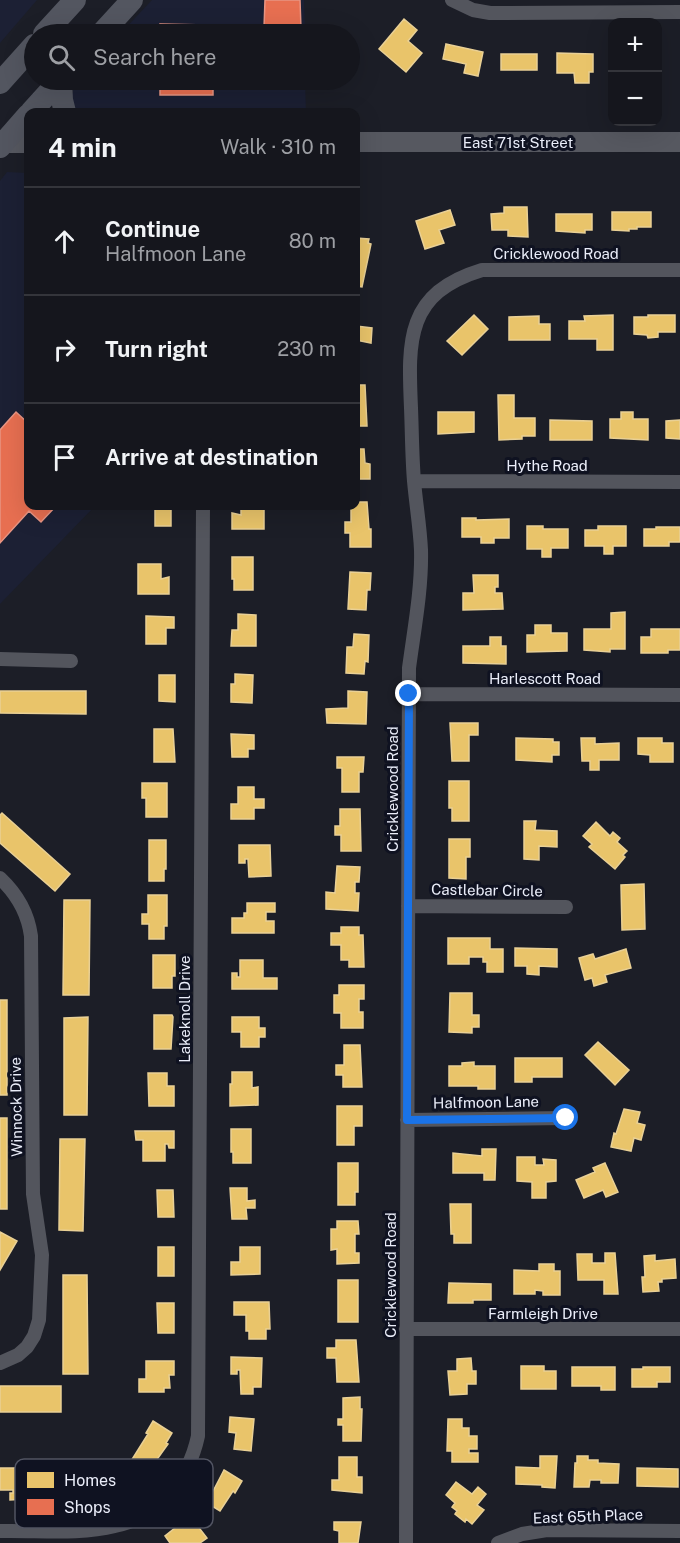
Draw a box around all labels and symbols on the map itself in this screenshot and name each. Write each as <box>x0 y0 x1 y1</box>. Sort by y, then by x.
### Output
street label: East 71st Street <box>463 134 573 151</box>
street label: Cricklewood Road <box>493 245 619 262</box>
street label: Hythe Road <box>506 457 588 474</box>
street label: Harlescott Road <box>489 670 601 687</box>
route end <box>395 680 421 706</box>
street label: Cricklewood Road <box>384 726 401 852</box>
street label: Castlebar Circle <box>431 881 543 899</box>
street label: Lakeknoll Drive <box>176 955 193 1063</box>
street label: Winnock Drive <box>7 1057 25 1157</box>
street label: Halfmoon Lane <box>433 1093 539 1111</box>
route start <box>552 1104 578 1130</box>
street label: Cricklewood Road <box>382 1212 399 1338</box>
street label: Farmleigh Drive <box>488 1305 598 1322</box>
legend <box>15 1459 213 1528</box>
text: Homes <box>64 1471 116 1490</box>
text: Shops <box>64 1498 111 1517</box>
street label: East 65th Place <box>533 1506 643 1526</box>

